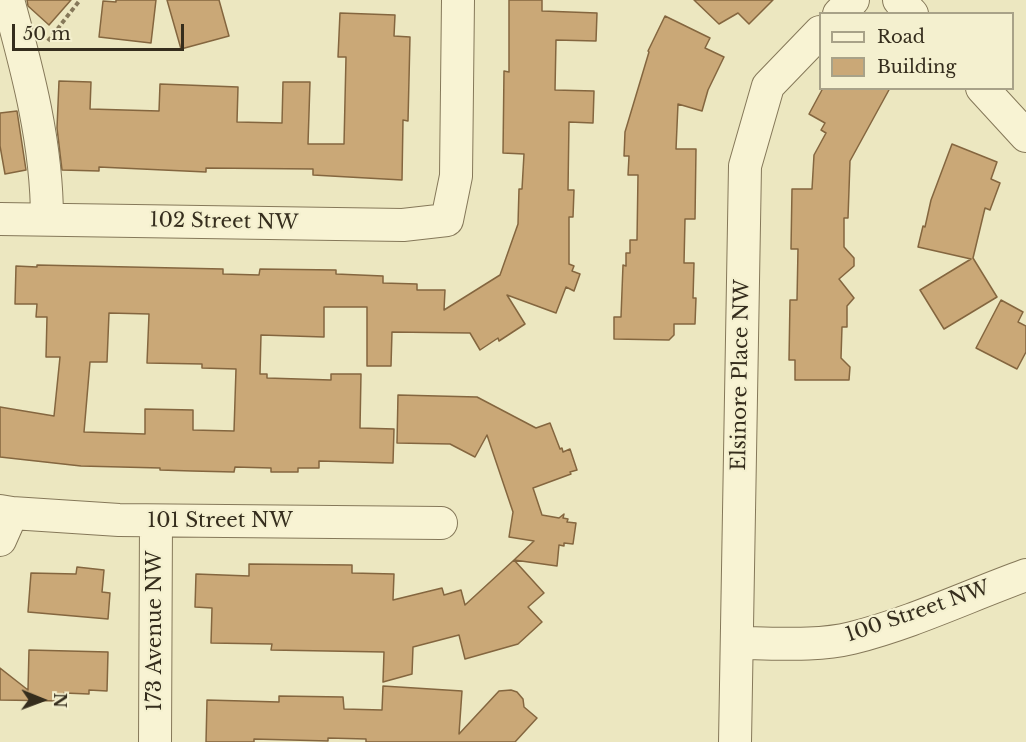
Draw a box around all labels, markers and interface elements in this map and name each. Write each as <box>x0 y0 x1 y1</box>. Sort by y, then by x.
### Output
scale bar <box>15 12 188 50</box>
legend <box>819 12 1014 90</box>
text: 50 m <box>23 23 71 45</box>
text: Road <box>877 26 925 48</box>
text: Building <box>877 56 956 78</box>
street label: 102 Street NW <box>149 209 299 235</box>
street label: Elsinore Place NW <box>727 279 755 471</box>
street label: 101 Street NW <box>147 509 293 533</box>
street label: 173 Avenue NW <box>143 551 167 711</box>
street label: 100 Street NW <box>843 576 993 648</box>
north arrow <box>12 670 72 730</box>
text: N <box>50 693 70 708</box>

